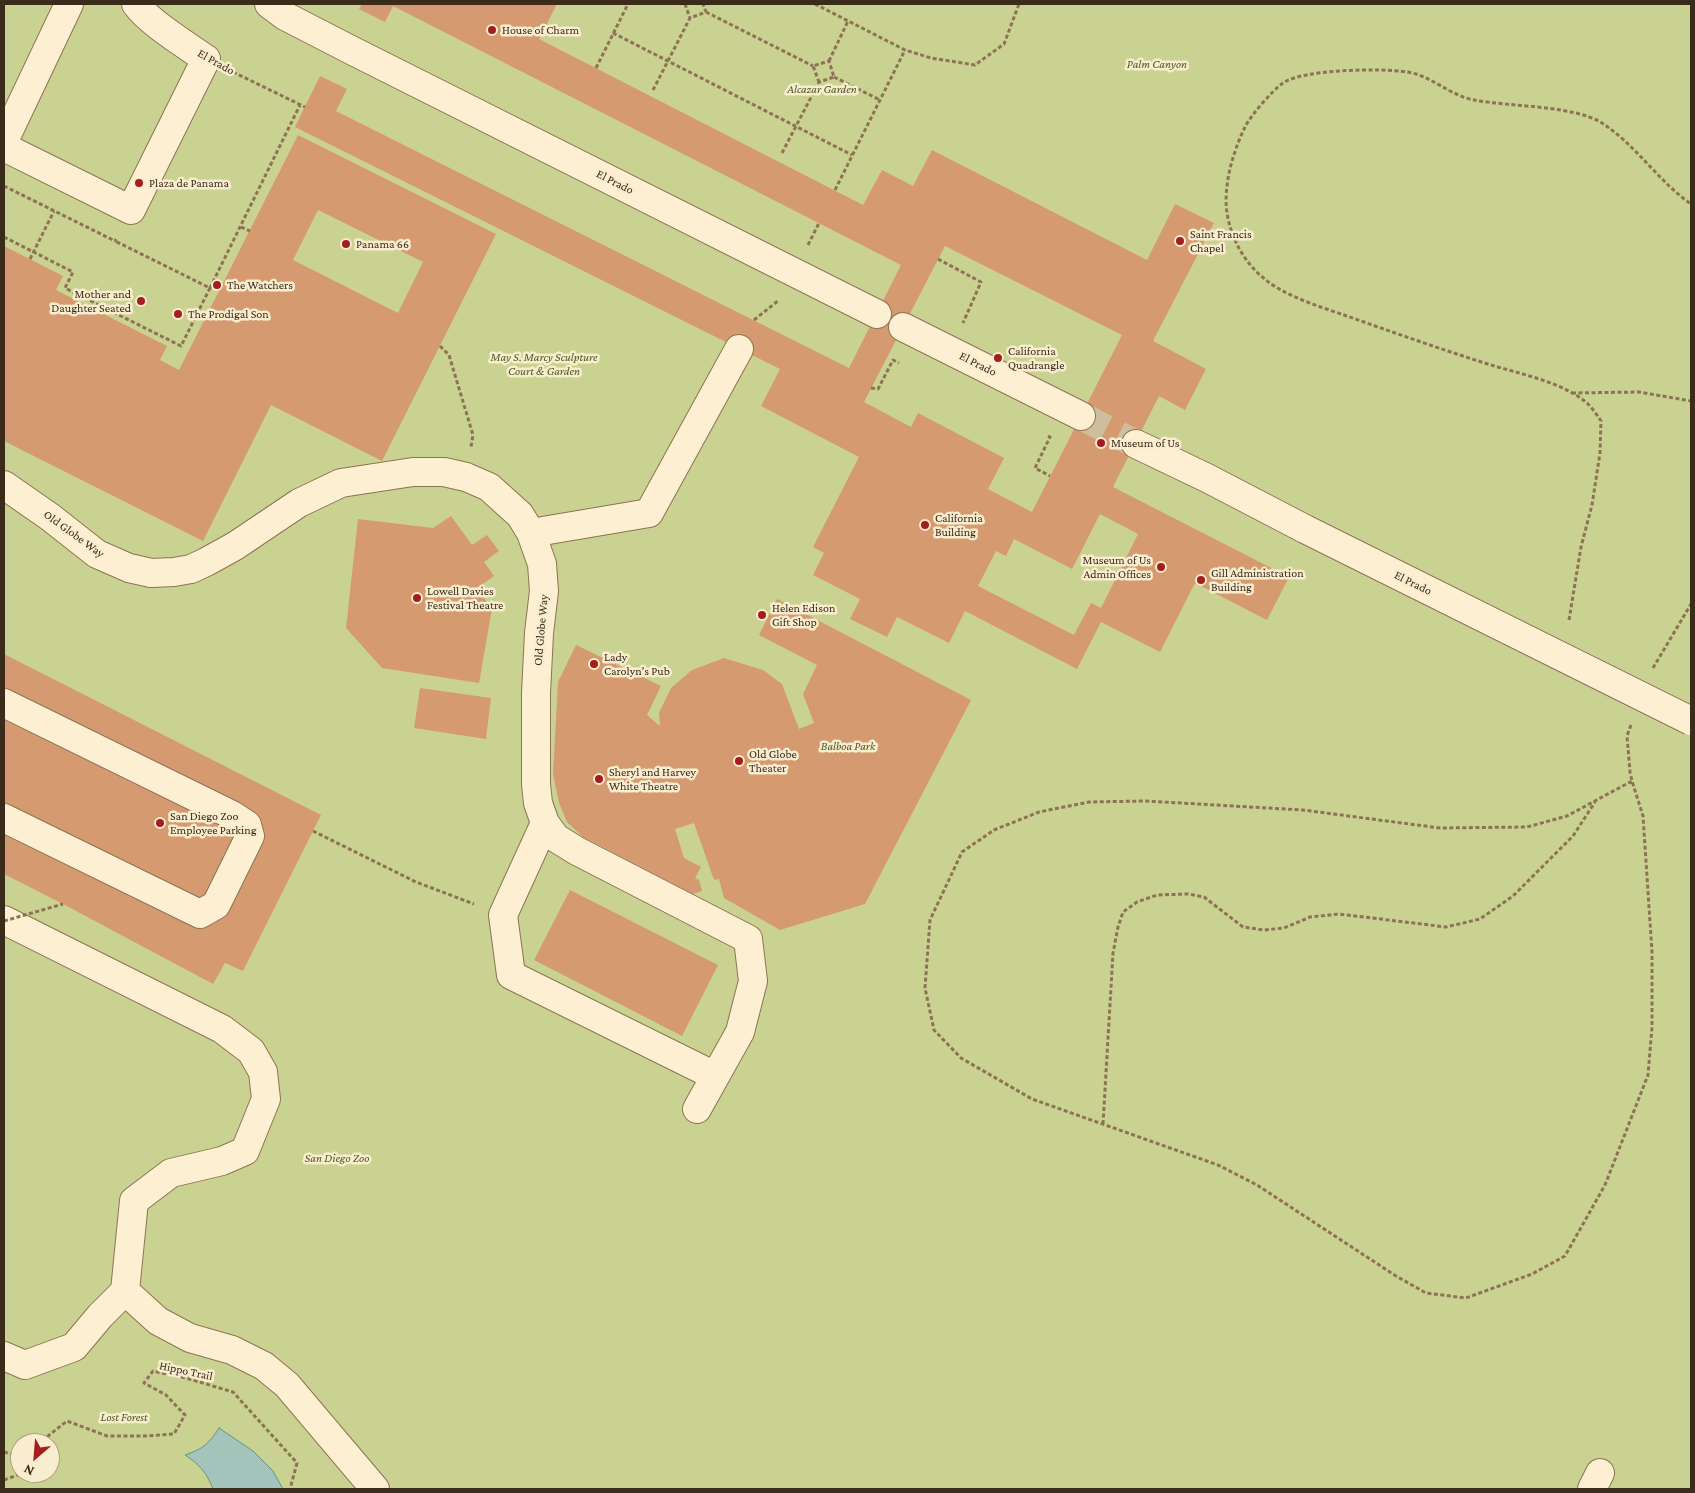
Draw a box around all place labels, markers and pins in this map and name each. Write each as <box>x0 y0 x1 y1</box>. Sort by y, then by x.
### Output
place label: House of Charm <box>502 23 579 37</box>
marker: House of Charm <box>486 24 498 36</box>
place label: Plaza de Panama <box>149 176 229 190</box>
marker: Plaza de Panama <box>133 177 145 189</box>
place label: Saint Francis Chapel <box>1190 227 1252 255</box>
marker: Saint Francis Chapel <box>1174 235 1186 247</box>
place label: Panama 66 <box>356 237 409 251</box>
marker: Panama 66 <box>340 238 352 250</box>
place label: The Watchers <box>227 278 293 292</box>
marker: The Watchers <box>211 279 223 291</box>
place label: Mother and Daughter Seated <box>51 287 131 315</box>
marker: Mother and Daughter Seated <box>135 295 147 307</box>
place label: The Prodigal Son <box>188 307 269 321</box>
marker: The Prodigal Son <box>172 308 184 320</box>
place label: California Quadrangle <box>1008 344 1065 372</box>
marker: California Quadrangle <box>992 352 1004 364</box>
place label: Museum of Us <box>1111 436 1180 450</box>
marker: Museum of Us <box>1095 437 1107 449</box>
place label: California Building <box>935 511 983 539</box>
marker: California Building <box>919 519 931 531</box>
place label: Museum of Us Admin Offices <box>1082 553 1151 581</box>
marker: Museum of Us Admin Offices <box>1155 561 1167 573</box>
place label: Gill Administration Building <box>1211 566 1304 594</box>
marker: Gill Administration Building <box>1195 574 1207 586</box>
place label: Lowell Davies Festival Theatre <box>427 584 503 612</box>
marker: Lowell Davies Festival Theatre <box>411 592 423 604</box>
place label: Helen Edison Gift Shop <box>772 601 835 629</box>
marker: Helen Edison Gift Shop <box>756 609 768 621</box>
place label: Lady Carolyn’s Pub <box>604 650 670 678</box>
marker: Lady Carolyn’s Pub <box>588 658 600 670</box>
place label: Old Globe Theater <box>749 747 797 775</box>
marker: Old Globe Theater <box>733 755 745 767</box>
place label: Sheryl and Harvey White Theatre <box>609 765 696 793</box>
marker: Sheryl and Harvey White Theatre <box>593 773 605 785</box>
place label: San Diego Zoo Employee Parking <box>170 809 256 837</box>
marker: San Diego Zoo Employee Parking <box>154 817 166 829</box>

